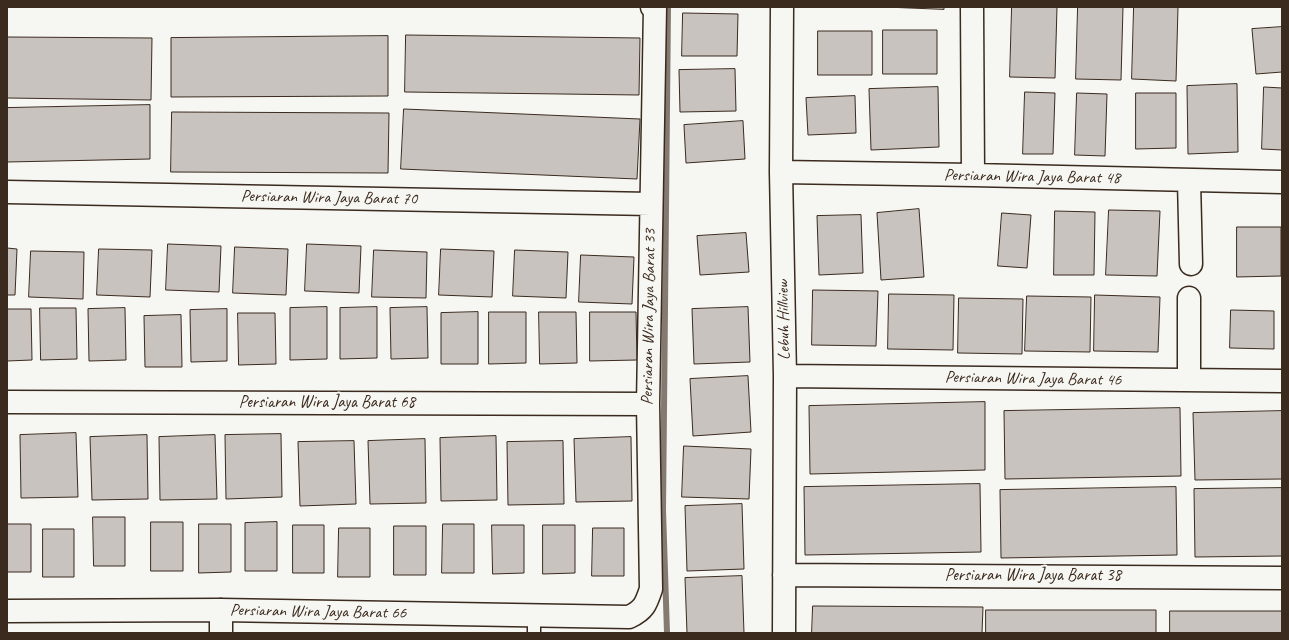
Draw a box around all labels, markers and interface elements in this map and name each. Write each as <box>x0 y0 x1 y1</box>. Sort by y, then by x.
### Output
street label: Persiaran Wira Jaya Barat 48 <box>944 165 1120 189</box>
street label: Persiaran Wira Jaya Barat 70 <box>241 186 417 210</box>
street label: Persiaran Wira Jaya Barat 33 <box>637 229 661 405</box>
street label: Lebuh Hillview <box>773 280 795 360</box>
street label: Persiaran Wira Jaya Barat 46 <box>945 367 1121 391</box>
street label: Persiaran Wira Jaya Barat 68 <box>239 393 415 413</box>
street label: Persiaran Wira Jaya Barat 38 <box>945 566 1121 586</box>
street label: Persiaran Wira Jaya Barat 66 <box>230 600 406 624</box>

